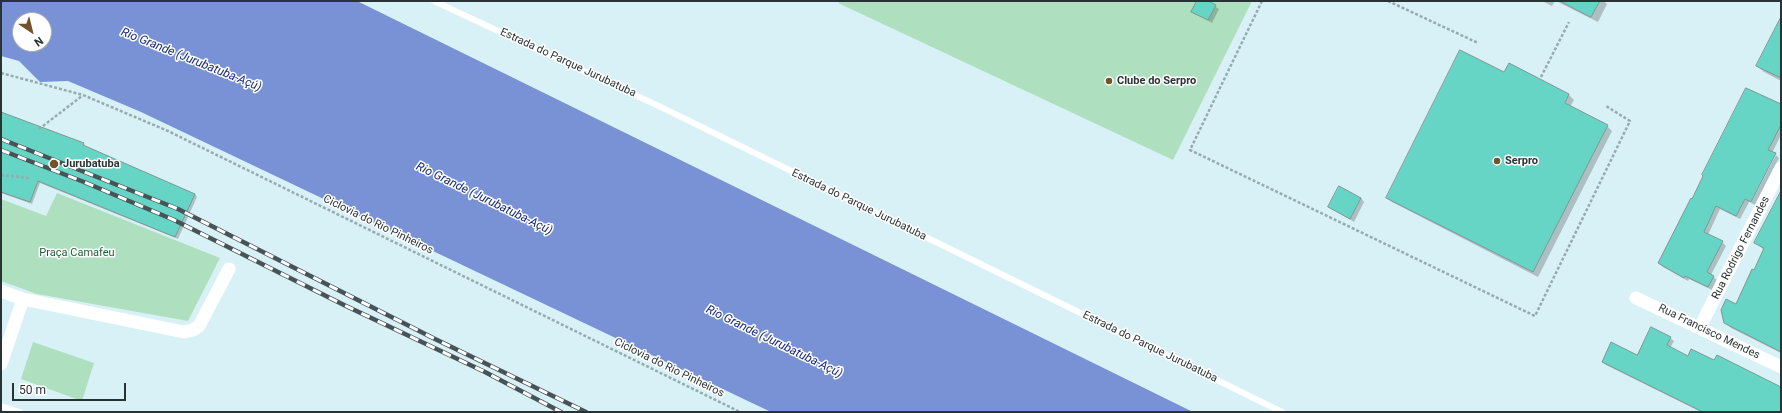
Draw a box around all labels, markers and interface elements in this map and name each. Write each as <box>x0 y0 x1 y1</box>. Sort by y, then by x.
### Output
north arrow <box>12 12 52 52</box>
water label: Rio Grande (Jurubatuba-Açú) <box>119 25 263 95</box>
street label: Estrada do Parque Jurubatuba <box>498 26 638 100</box>
text: N <box>32 34 46 49</box>
place label: Clube do Serpro <box>1117 74 1196 88</box>
marker: Clube do Serpro <box>1104 76 1114 86</box>
place label: Serpro <box>1505 154 1538 168</box>
marker: Serpro <box>1492 156 1502 166</box>
place label: Jurubatuba <box>63 157 120 171</box>
marker: Jurubatuba <box>48 158 60 170</box>
water label: Rio Grande (Jurubatuba-Açú) <box>413 160 555 238</box>
street label: Estrada do Parque Jurubatuba <box>789 167 929 243</box>
street label: Ciclovia do Rio Pinheiros <box>321 193 435 257</box>
street label: Rua Rodrigo Fernandes <box>1709 194 1773 302</box>
park label: Praça Camafeu <box>39 246 115 260</box>
street label: Rua Francisco Mendes <box>1656 302 1762 362</box>
water label: Rio Grande (Jurubatuba-Açú) <box>703 303 845 381</box>
street label: Estrada do Parque Jurubatuba <box>1080 309 1220 385</box>
street label: Ciclovia do Rio Pinheiros <box>612 336 726 400</box>
scale bar <box>14 375 128 401</box>
text: 50 m <box>19 383 46 397</box>

